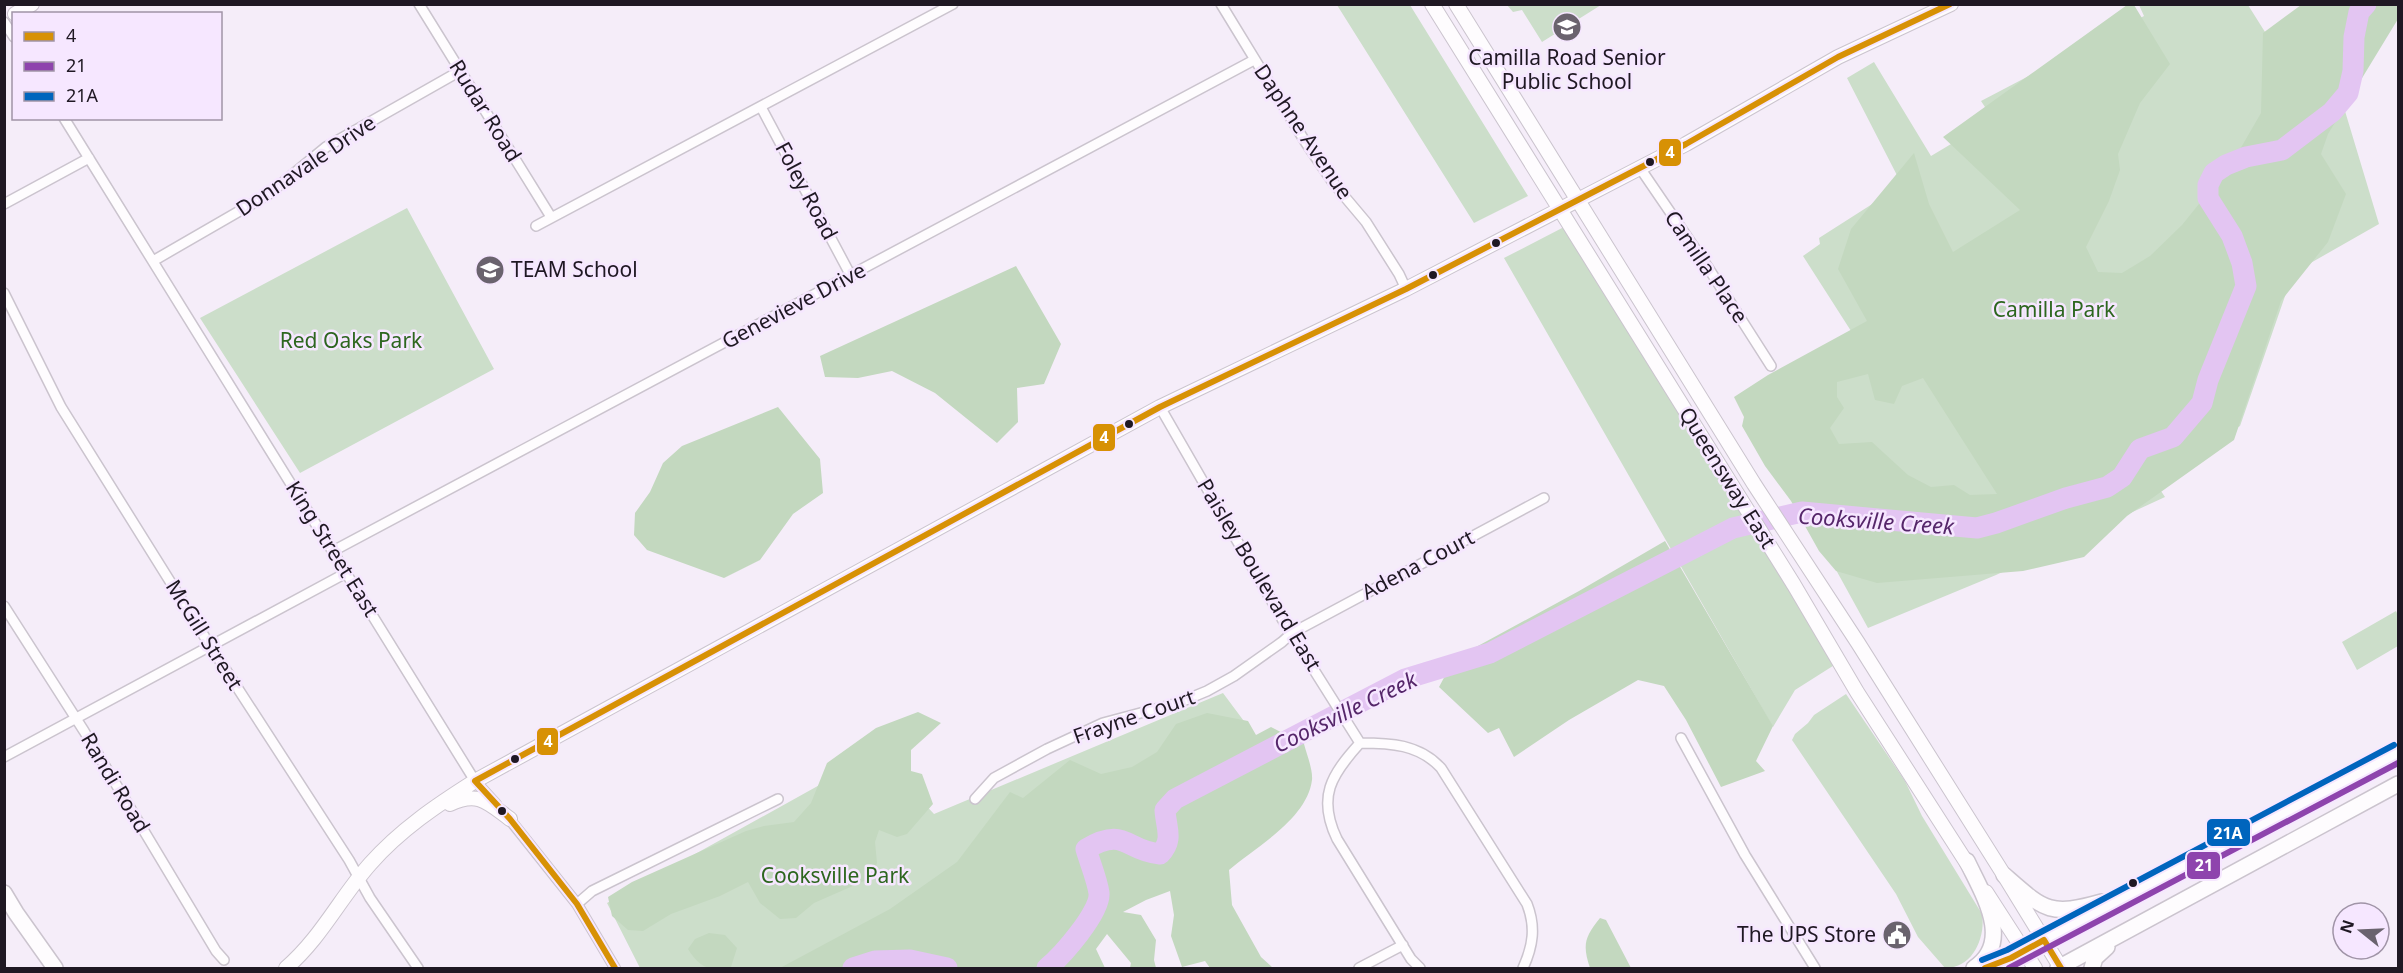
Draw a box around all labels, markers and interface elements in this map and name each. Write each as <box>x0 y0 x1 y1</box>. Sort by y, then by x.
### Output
school or university icon: Camilla Road Senior Public School <box>1551 11 1583 43</box>
legend <box>12 12 222 120</box>
text: 4 <box>66 23 76 47</box>
place label: Camilla Road Senior Public School <box>1468 43 1666 95</box>
text: 21 <box>66 53 87 77</box>
street label: Rudar Road <box>443 54 528 167</box>
street label: Daphne Avenue <box>1248 59 1359 204</box>
text: 21A <box>66 83 99 107</box>
street label: Donnavale Drive <box>230 108 381 222</box>
street label: Foley Road <box>769 137 844 244</box>
line badge: 4 <box>1658 138 1682 167</box>
text: 4 <box>1665 141 1675 163</box>
unlabelled marker <box>1644 156 1656 168</box>
street label: Camilla Place <box>1659 205 1755 328</box>
unlabelled marker <box>1490 237 1502 249</box>
school or university icon: TEAM School <box>474 254 506 286</box>
place label: TEAM School <box>511 255 638 283</box>
street label: Genevieve Drive <box>717 255 870 355</box>
unlabelled marker <box>1427 269 1439 281</box>
park label: Camilla Park <box>1993 295 2116 323</box>
park label: Red Oaks Park <box>280 326 423 354</box>
street label: Queensway East <box>1673 401 1783 554</box>
unlabelled marker <box>1123 418 1135 430</box>
line badge: 4 <box>1092 423 1116 452</box>
text: 4 <box>1099 426 1109 448</box>
street label: Paisley Boulevard East <box>1191 473 1329 676</box>
street label: King Street East <box>280 475 386 622</box>
water label: Cooksville Creek <box>1797 500 1956 540</box>
street label: Adena Court <box>1356 523 1479 605</box>
street label: McGill Street <box>160 574 250 695</box>
water label: Cooksville Creek <box>1268 663 1422 759</box>
street label: Frayne Court <box>1069 682 1199 750</box>
street label: Randi Road <box>75 727 157 838</box>
line badge: 4 <box>536 727 559 756</box>
text: 4 <box>543 730 553 752</box>
unlabelled marker <box>509 753 521 765</box>
unlabelled marker <box>496 805 508 817</box>
line badge: 21A <box>2206 818 2251 847</box>
text: 21A <box>2213 822 2244 844</box>
line badge: 21 <box>2186 851 2221 880</box>
text: 21 <box>2195 854 2213 876</box>
park label: Cooksville Park <box>761 861 910 889</box>
unlabelled marker <box>2127 877 2139 889</box>
north arrow <box>2331 901 2391 961</box>
text: N <box>2334 917 2359 936</box>
public building icon: The UPS Store <box>1881 919 1913 951</box>
place label: The UPS Store <box>1737 920 1876 948</box>

